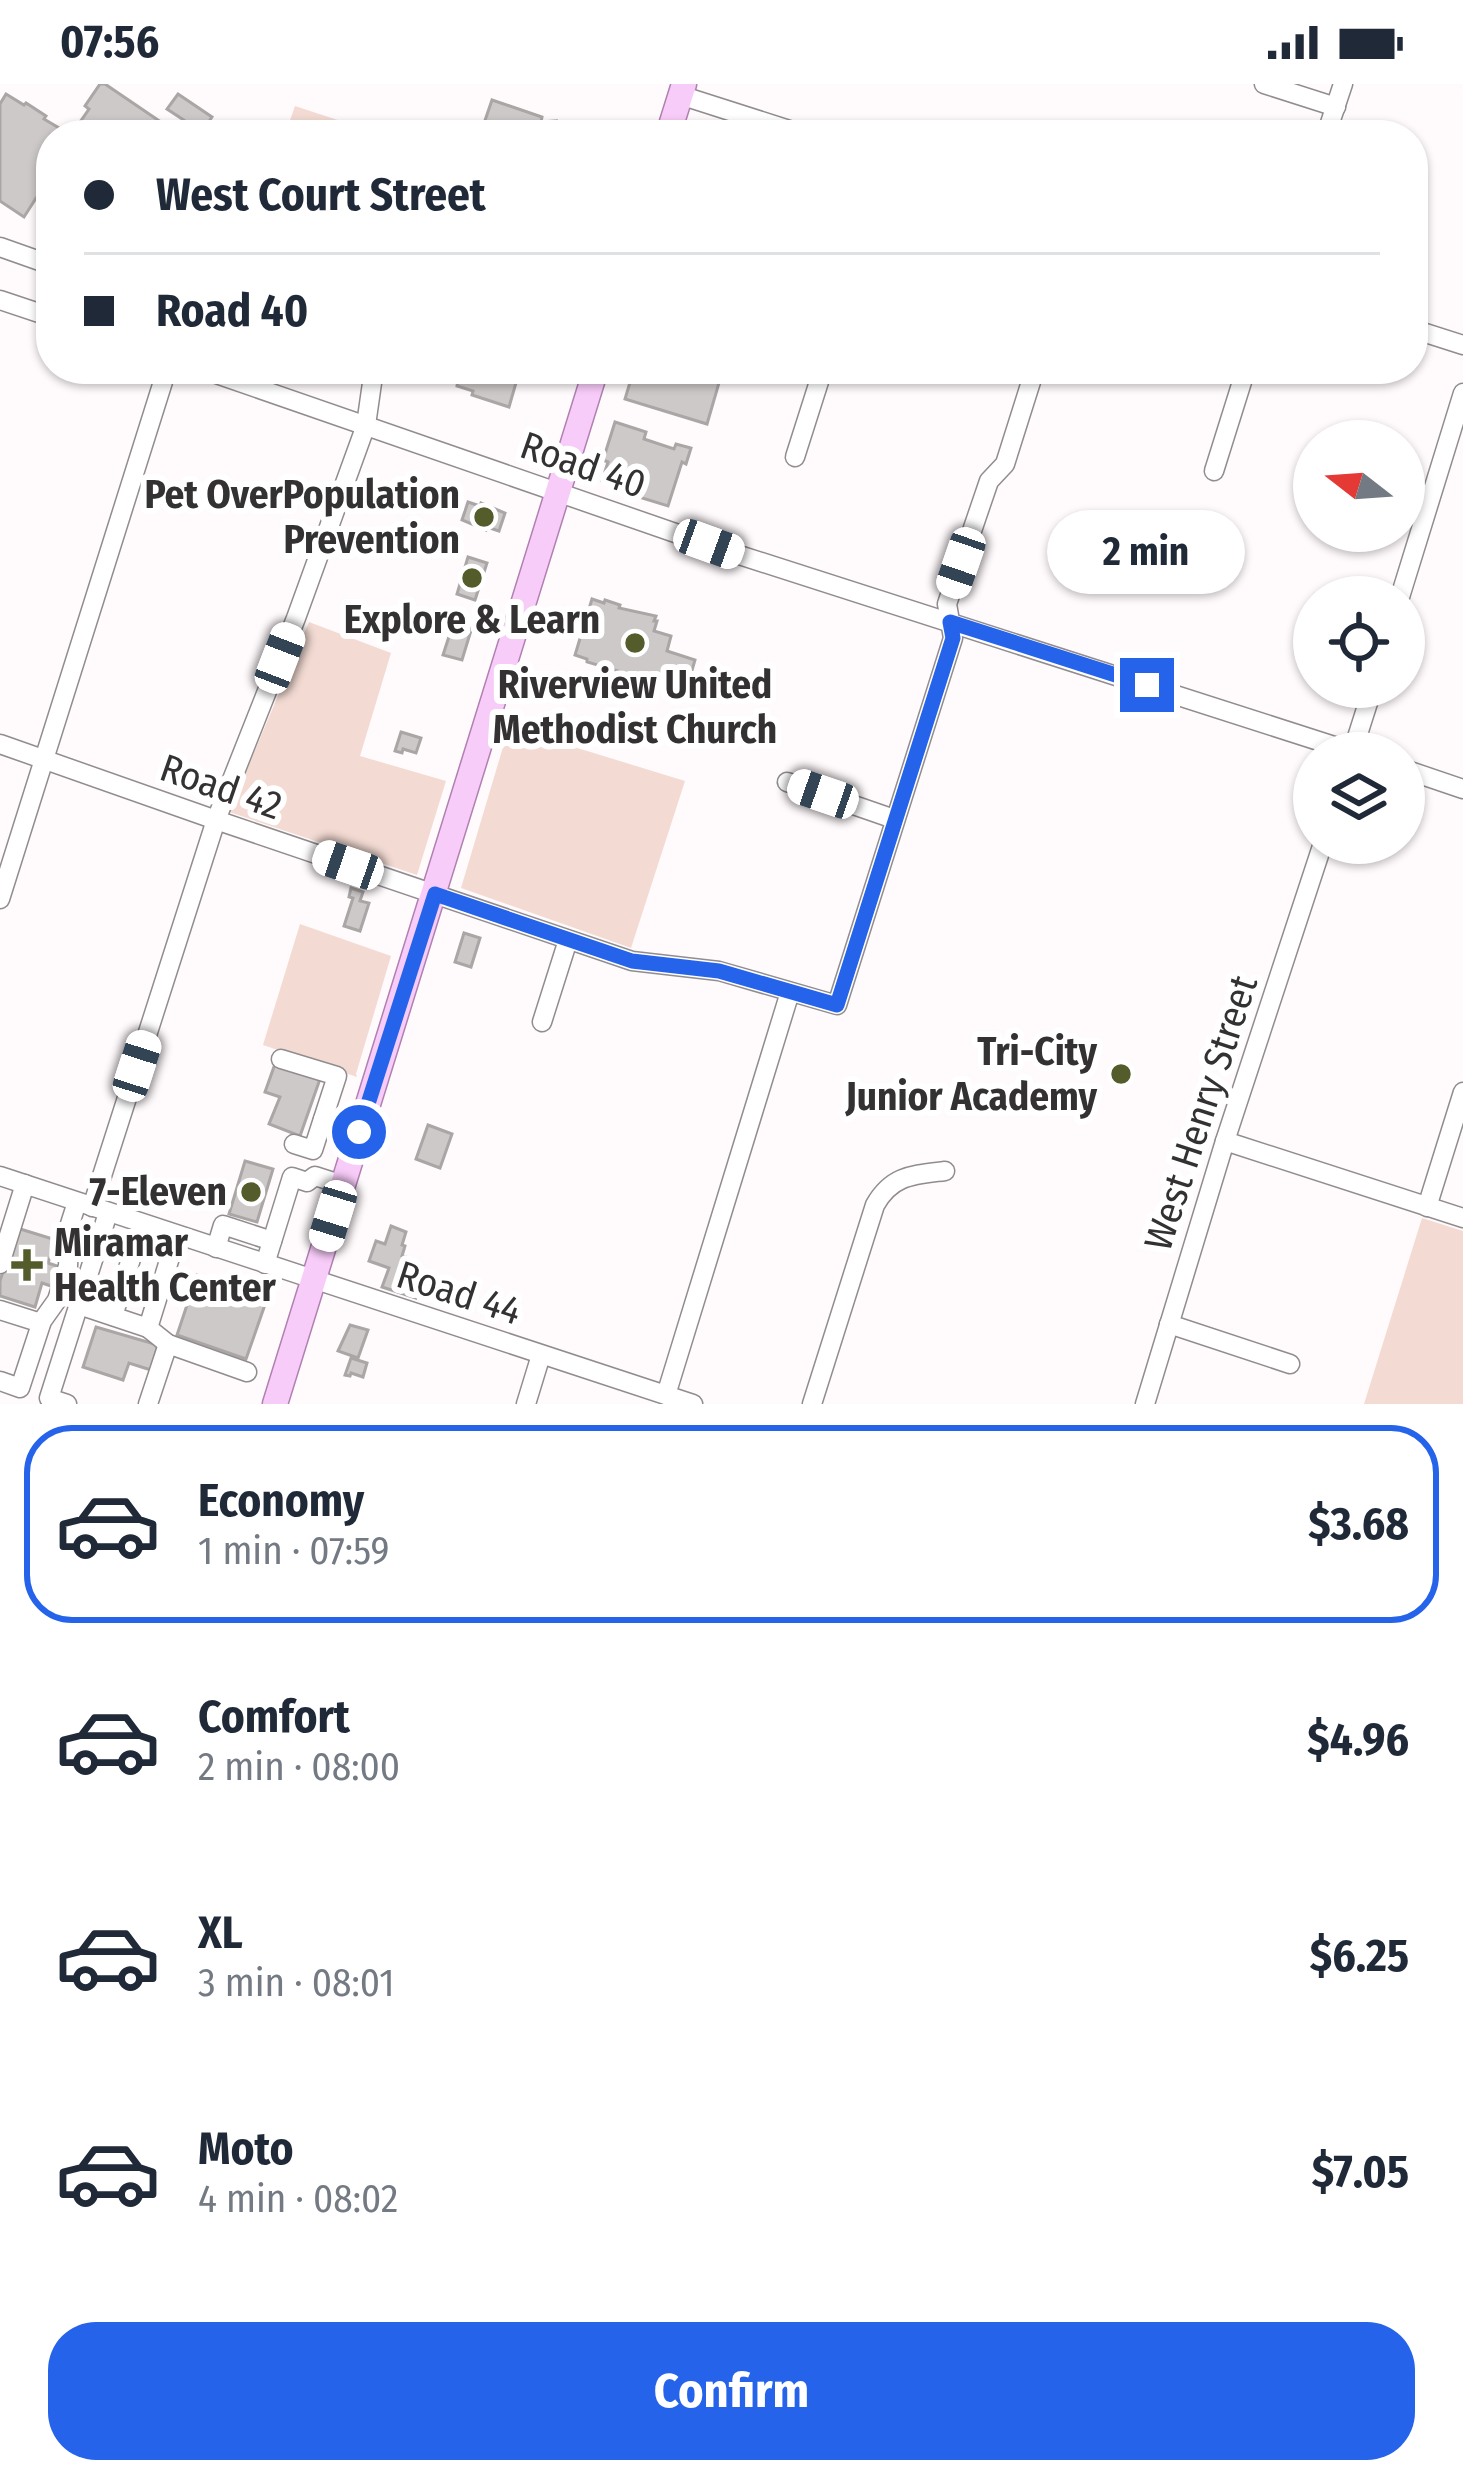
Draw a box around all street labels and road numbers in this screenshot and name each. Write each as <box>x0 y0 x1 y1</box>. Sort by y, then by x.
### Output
street label: Road 40 <box>514 422 652 508</box>
street label: Road 42 <box>154 745 288 829</box>
street label: West Henry Street <box>1135 970 1267 1256</box>
street label: Road 44 <box>391 1251 527 1335</box>

